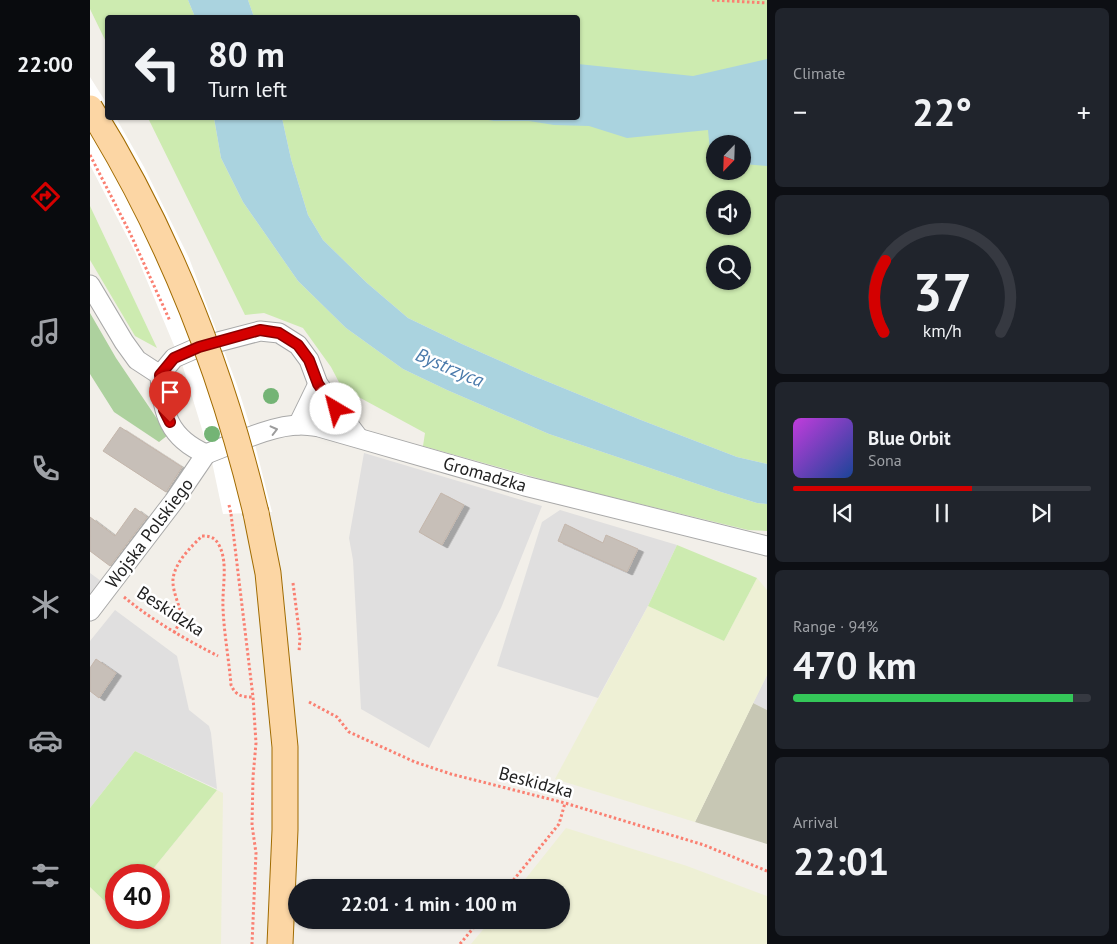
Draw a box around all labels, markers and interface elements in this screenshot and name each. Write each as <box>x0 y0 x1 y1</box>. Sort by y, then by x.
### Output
text: 80 m <box>208 31 285 77</box>
icon: left <box>125 35 190 100</box>
text: 22:00 <box>17 50 73 78</box>
text: Climate <box>793 63 845 83</box>
text: Turn left <box>208 75 287 103</box>
text: 22° <box>912 87 972 136</box>
text: − <box>793 93 807 130</box>
text: + <box>1077 93 1091 130</box>
north arrow <box>706 135 751 180</box>
map controls <box>706 135 751 290</box>
icon: directions <box>28 179 63 214</box>
button: sound <box>706 190 751 235</box>
button: search <box>706 245 751 290</box>
text: 37 <box>913 258 971 325</box>
icon: music <box>28 315 63 350</box>
text: km/h <box>922 319 962 342</box>
water label: Bystrzyca <box>412 342 488 392</box>
pin <box>149 371 191 422</box>
icon: arrive <box>156 378 184 406</box>
position arrow <box>309 382 361 434</box>
one-way arrow <box>269 425 278 436</box>
text: Blue Orbit <box>868 426 951 450</box>
text: Sona <box>868 450 902 470</box>
icon: phone <box>28 451 63 486</box>
street label: Gromadzka <box>441 451 529 497</box>
street label: Wojska Polskiego <box>100 473 198 593</box>
icon: previous <box>829 499 857 527</box>
icon: pause <box>928 499 956 527</box>
icon: next <box>1027 499 1055 527</box>
street label: Beskidzka <box>133 581 209 641</box>
icon: climate <box>28 587 63 622</box>
text: Range · 94% <box>793 616 878 636</box>
text: 470 km <box>793 640 917 689</box>
icon: car <box>28 723 63 758</box>
street label: Beskidzka <box>496 761 576 803</box>
text: Arrival <box>793 812 838 832</box>
text: 22:01 <box>793 836 889 885</box>
icon: filters <box>28 858 63 893</box>
speed limit sign: 40 <box>105 864 170 929</box>
text: 22:01 · 1 min · 100 m <box>341 892 517 916</box>

